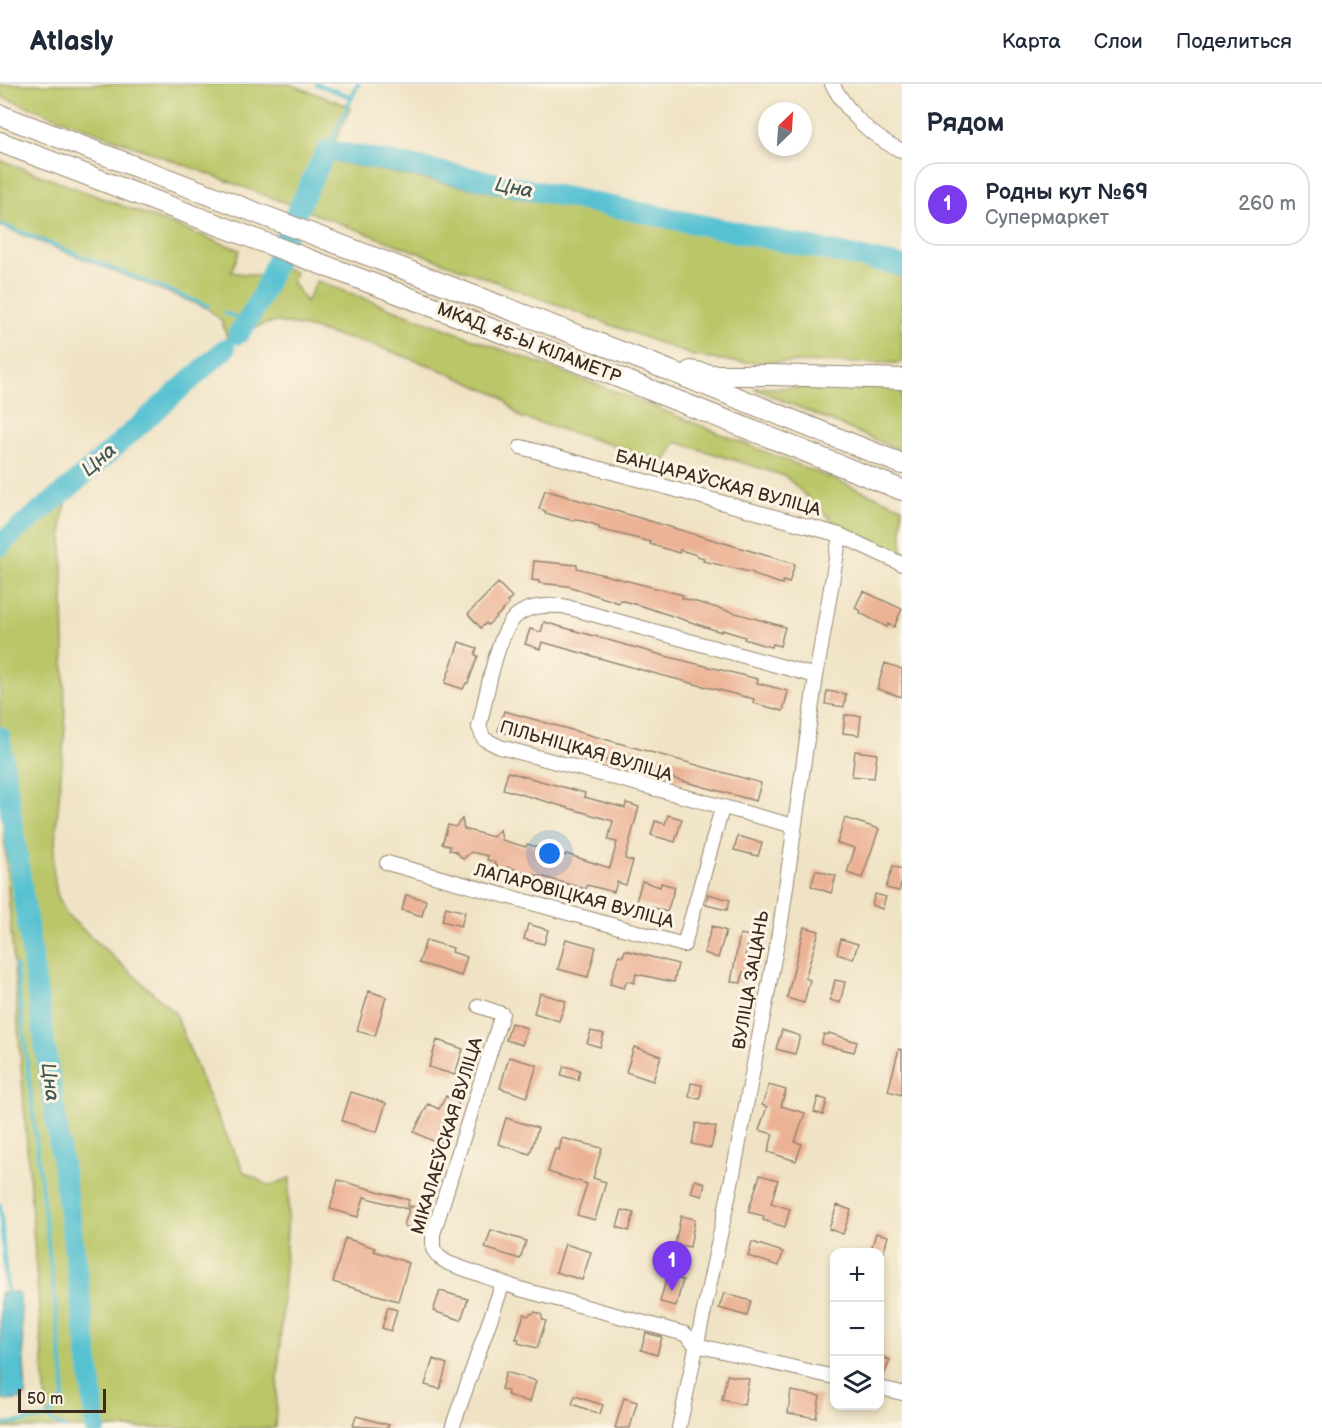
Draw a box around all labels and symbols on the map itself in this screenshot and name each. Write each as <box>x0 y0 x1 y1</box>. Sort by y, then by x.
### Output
north arrow <box>758 102 812 156</box>
water label: Цна <box>493 173 535 203</box>
street label: МКАД, 45-Ы КІЛАМЕТР <box>434 298 624 388</box>
water label: Цна <box>77 438 121 482</box>
street label: БАНЦАРАЎСКАЯ ВУЛІЦА <box>613 444 823 521</box>
street label: ПІЛЬНІЦКАЯ ВУЛІЦА <box>497 716 675 786</box>
your location <box>535 839 564 868</box>
street label: ЛАПАРОВІЦКАЯ ВУЛІЦА <box>471 859 676 933</box>
street label: ВУЛІЦА ЗАЦАНЬ <box>728 909 774 1051</box>
street label: МІКАЛАЕЎСКАЯ ВУЛІЦА <box>406 1035 487 1237</box>
water label: Цна <box>35 1061 65 1103</box>
pin: 1 <box>652 1242 692 1291</box>
scale bar <box>18 1386 106 1414</box>

